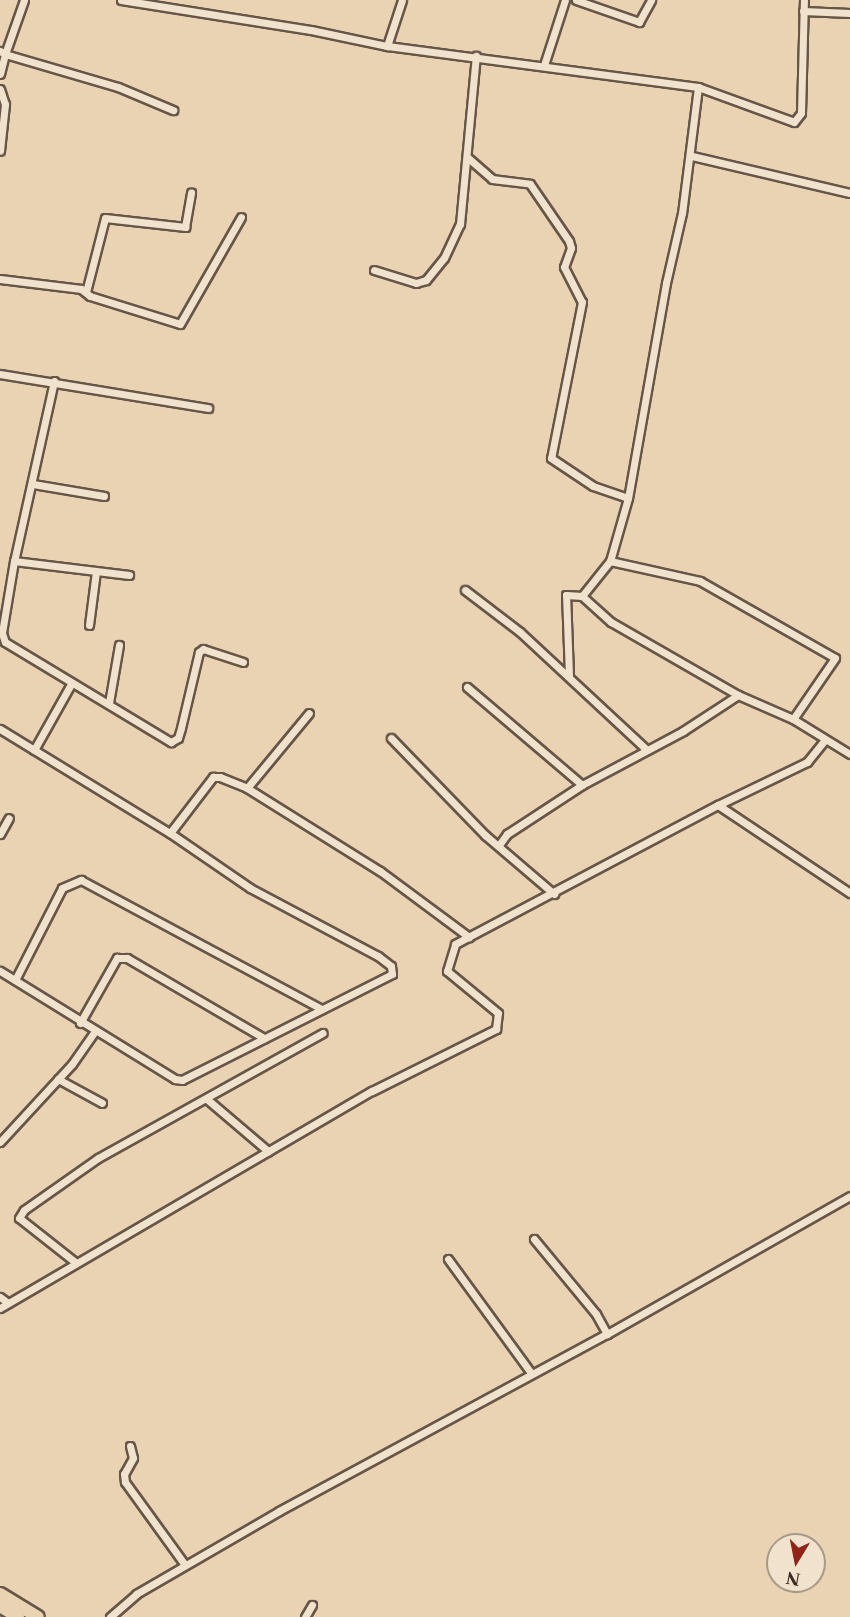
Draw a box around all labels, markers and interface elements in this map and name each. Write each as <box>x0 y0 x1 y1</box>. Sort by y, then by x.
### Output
north arrow <box>766 1533 826 1593</box>
text: N <box>785 1568 802 1590</box>

